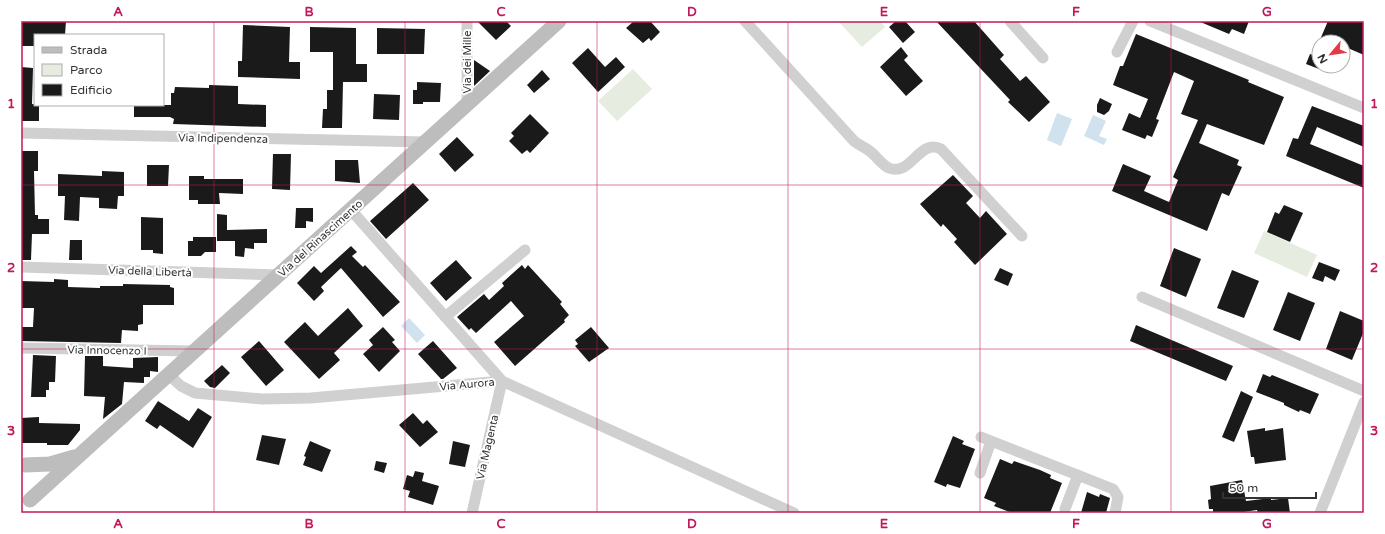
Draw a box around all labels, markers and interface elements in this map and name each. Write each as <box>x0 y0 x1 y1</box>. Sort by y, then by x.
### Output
text: A <box>113 4 123 20</box>
text: B <box>304 4 314 20</box>
text: C <box>496 4 506 20</box>
text: D <box>687 4 697 20</box>
text: E <box>880 4 888 20</box>
text: F <box>1072 4 1080 20</box>
text: G <box>1262 4 1272 20</box>
street label: Via dei Mille <box>461 30 474 94</box>
legend <box>34 34 164 106</box>
north arrow <box>1311 34 1351 74</box>
text: Strada <box>70 43 107 57</box>
text: N <box>1315 52 1331 66</box>
text: Parco <box>70 63 103 77</box>
text: Edificio <box>70 83 112 97</box>
text: 1 <box>7 96 15 112</box>
text: 1 <box>1370 96 1378 112</box>
street label: Via Indipendenza <box>178 131 268 146</box>
street label: Via del Rinascimento <box>275 197 365 280</box>
text: 2 <box>7 260 15 276</box>
text: 2 <box>1370 260 1378 276</box>
street label: Via della Libertà <box>108 264 192 279</box>
street label: Via Innocenzo I <box>67 343 147 358</box>
street label: Via Aurora <box>439 376 495 393</box>
street label: Via Magenta <box>474 413 501 481</box>
text: 3 <box>7 423 15 439</box>
text: 3 <box>1370 423 1378 439</box>
scale bar <box>1223 474 1316 500</box>
text: 50 m <box>1229 481 1258 495</box>
text: A <box>113 516 123 532</box>
text: B <box>304 516 314 532</box>
text: C <box>496 516 506 532</box>
text: D <box>687 516 697 532</box>
text: E <box>880 516 888 532</box>
text: F <box>1072 516 1080 532</box>
text: G <box>1262 516 1272 532</box>

